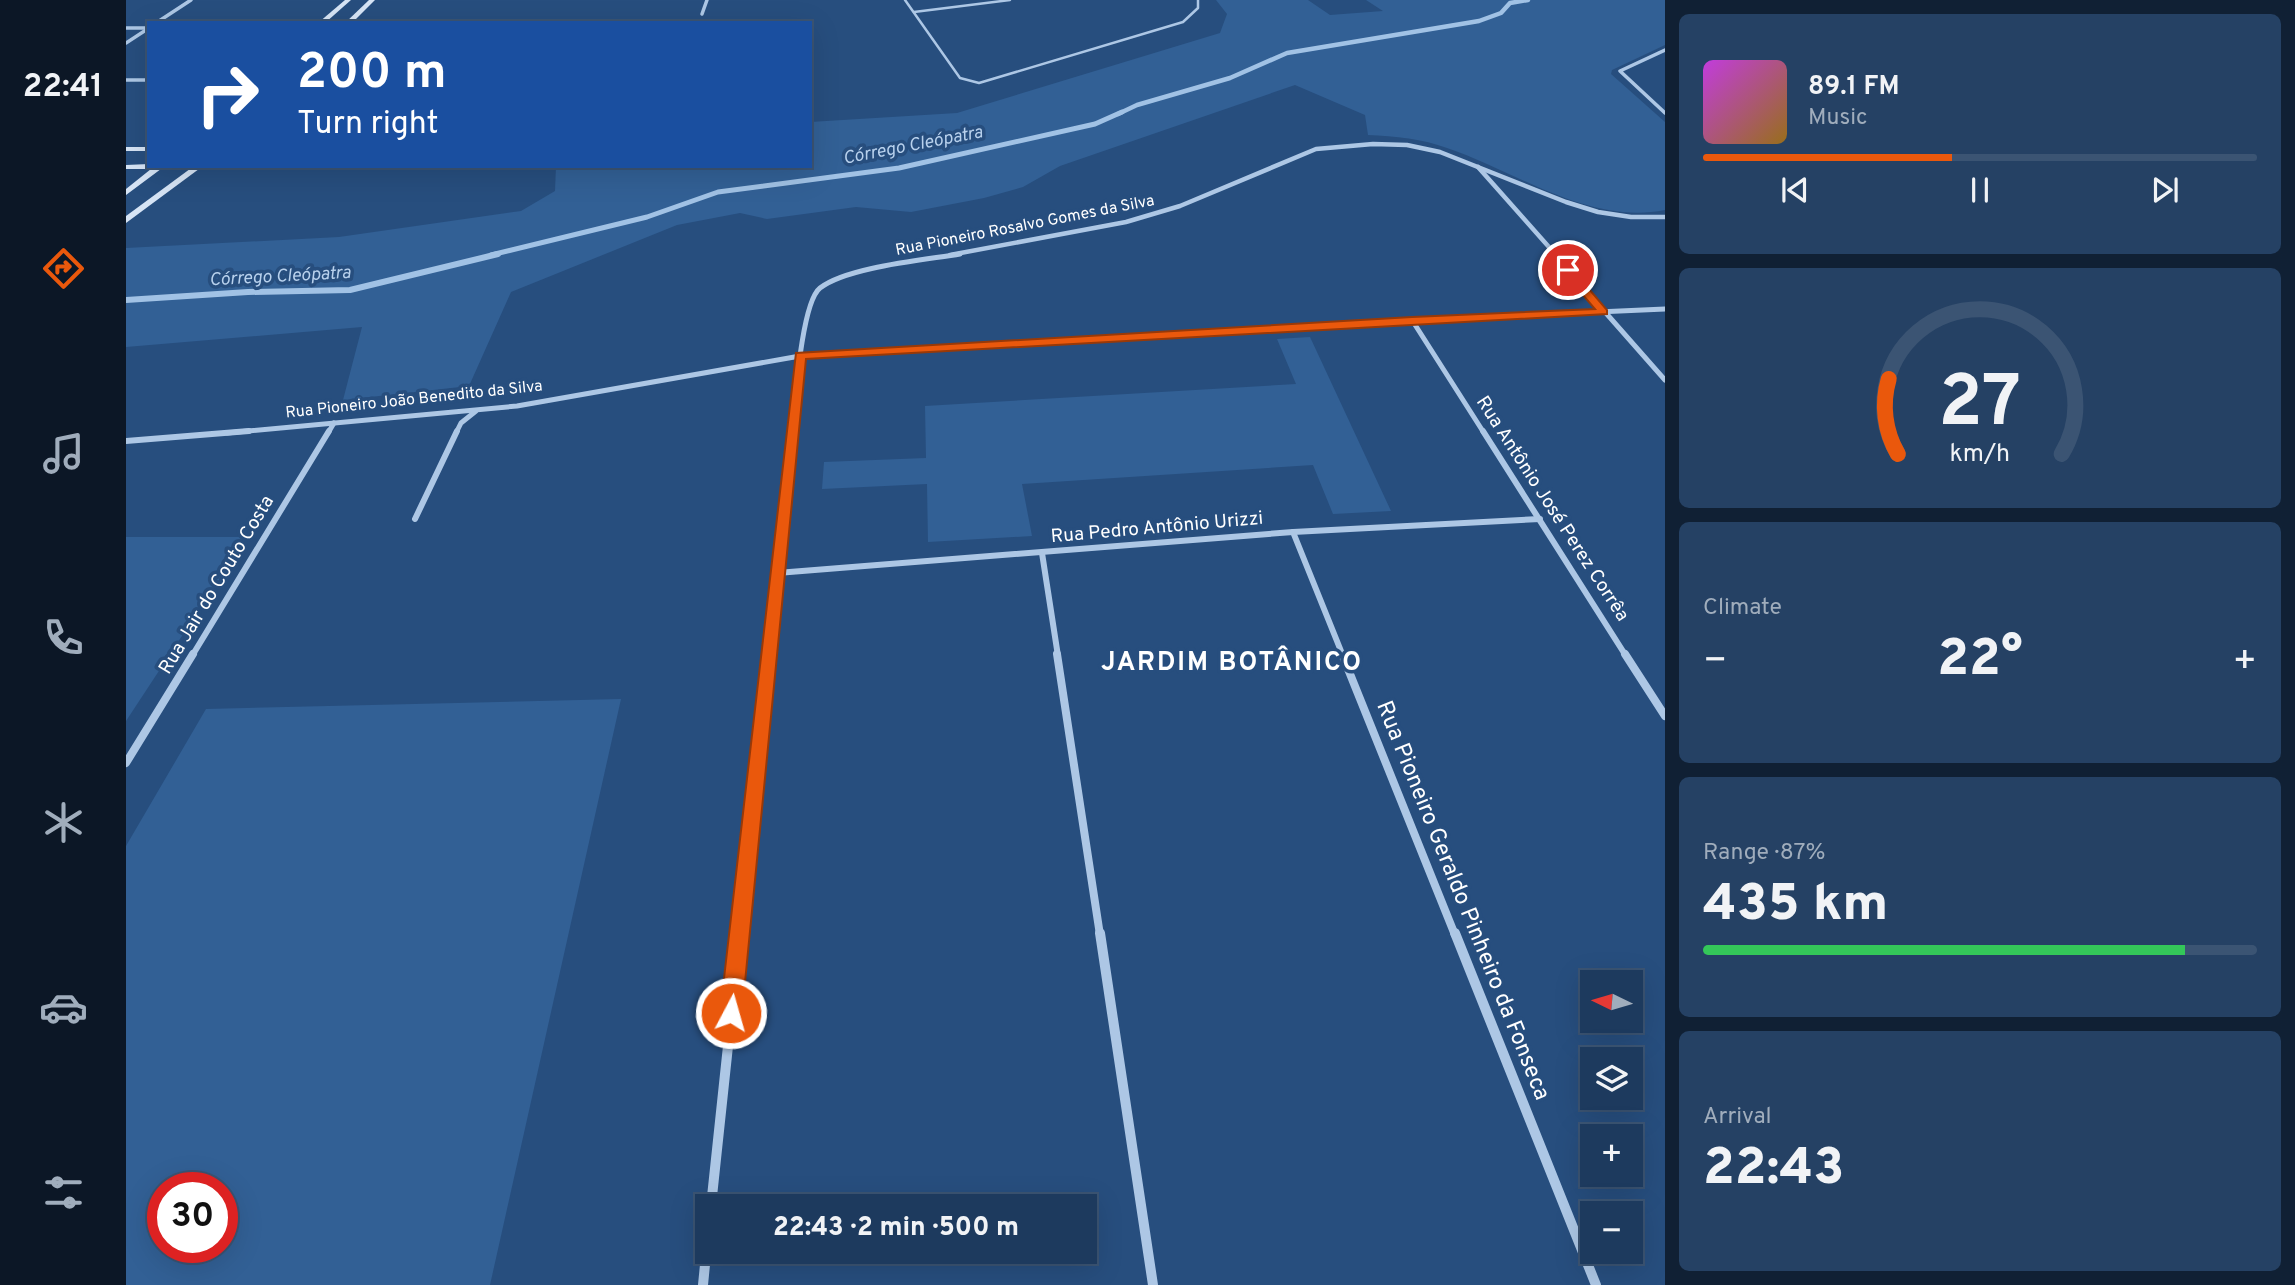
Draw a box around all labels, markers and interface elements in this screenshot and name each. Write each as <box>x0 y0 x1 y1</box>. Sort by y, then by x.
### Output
text: 200 m <box>297 44 447 106</box>
icon: right <box>182 49 273 140</box>
text: 22:41 <box>23 68 103 108</box>
text: 89.1 FM <box>1808 71 1900 104</box>
text: Music <box>1808 104 1868 133</box>
text: Turn right <box>297 105 439 145</box>
water label: Córrego Cleópatra <box>841 121 985 171</box>
icon: previous <box>1776 171 1814 209</box>
icon: pause <box>1961 171 1999 209</box>
icon: next <box>2146 171 2184 209</box>
street label: Rua Pioneiro Rosalvo Gomes da Silva <box>894 191 1156 261</box>
pin <box>1538 240 1598 300</box>
icon: directions <box>39 244 88 293</box>
icon: arrive <box>1549 251 1587 289</box>
water label: Córrego Cleópatra <box>209 262 352 292</box>
text: 27 <box>1939 361 2021 453</box>
street label: Rua Pioneiro João Benedito da Silva <box>284 377 544 423</box>
street label: Rua Antônio José Perez Corrêa <box>1470 392 1634 626</box>
icon: music <box>39 429 88 478</box>
text: km/h <box>1950 439 2010 471</box>
street label: Rua Jair do Couto Costa <box>154 491 280 679</box>
street label: Rua Pedro Antônio Urizzi <box>1050 507 1264 549</box>
text: Climate <box>1703 594 1782 623</box>
icon: phone <box>39 613 88 662</box>
text: 22° <box>1937 628 2023 694</box>
text: − <box>1703 638 1728 687</box>
text: + <box>2232 638 2257 687</box>
district label: JARDIM BOTÂNICO <box>1101 645 1363 680</box>
street label: Rua Pioneiro Geraldo Pinheiro da Fonseca <box>1368 697 1556 1105</box>
icon: climate <box>39 798 88 847</box>
text: Range · 87% <box>1703 839 1826 868</box>
text: 435 km <box>1703 873 1888 939</box>
north arrow <box>1580 970 1643 1032</box>
map controls <box>1580 970 1643 1264</box>
position arrow <box>694 976 768 1050</box>
icon: car <box>39 983 88 1032</box>
button: layers <box>1580 1047 1643 1110</box>
text: Arrival <box>1703 1103 1772 1132</box>
button: + <box>1580 1124 1643 1187</box>
text: 22:43 <box>1703 1137 1844 1203</box>
icon: filters <box>39 1168 88 1217</box>
speed limit sign: 30 <box>147 1172 238 1263</box>
button: − <box>1580 1201 1643 1264</box>
text: 22:43 · 2 min · 500 m <box>773 1212 1019 1245</box>

